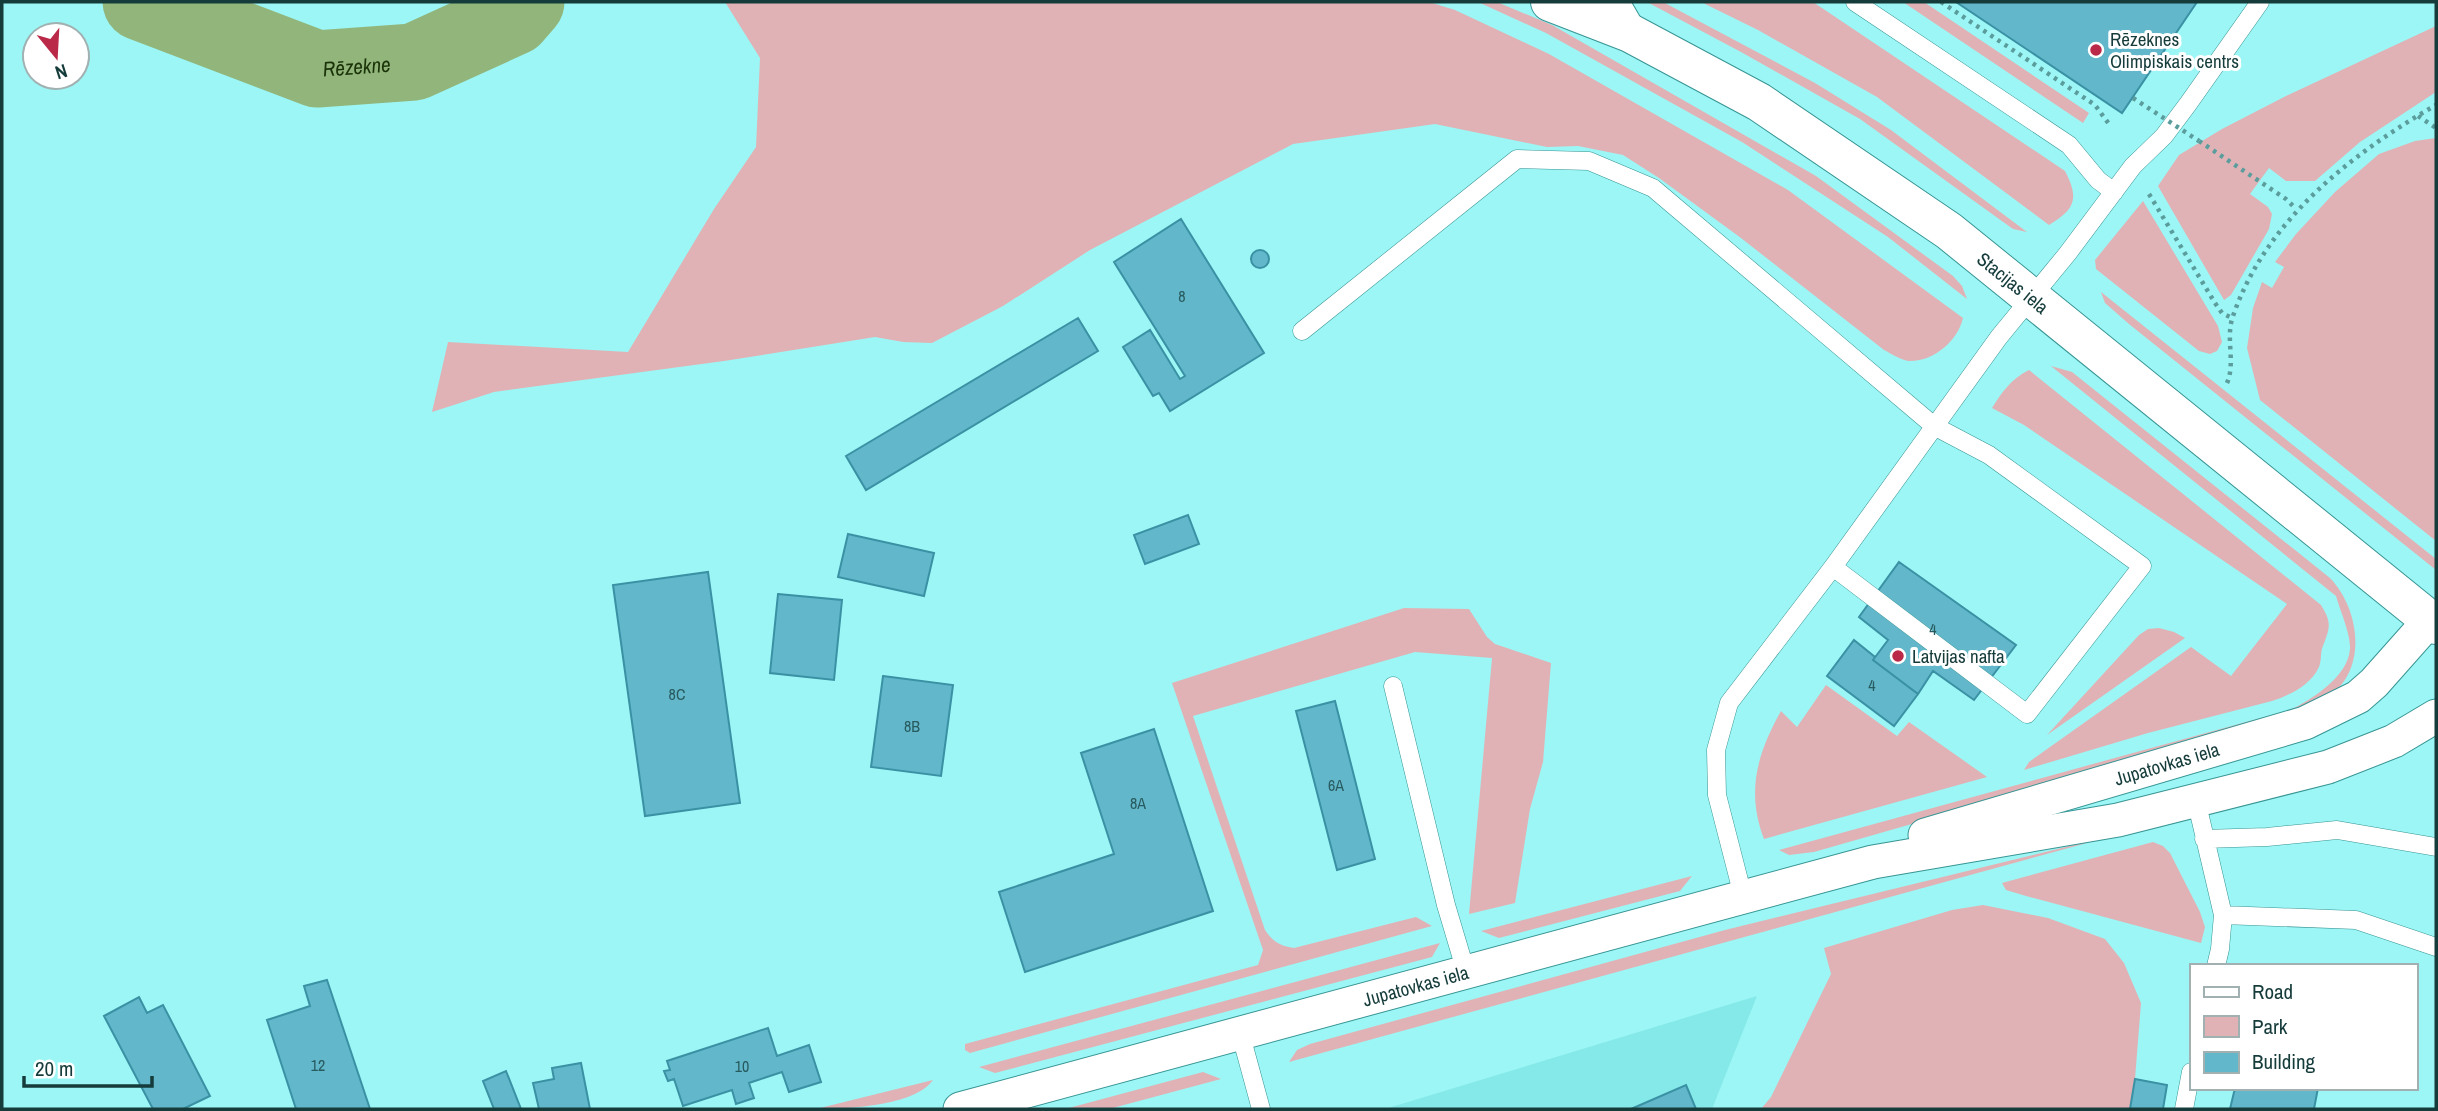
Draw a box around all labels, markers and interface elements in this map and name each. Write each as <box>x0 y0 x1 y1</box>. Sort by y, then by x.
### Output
north arrow <box>21 21 91 91</box>
place label: Rēzeknes Olimpiskais centrs <box>2110 26 2239 74</box>
marker: Rēzeknes Olimpiskais centrs <box>2088 42 2104 58</box>
water label: Rēzekne <box>322 49 392 83</box>
text: N <box>52 58 71 86</box>
street label: Stacijas iela <box>1972 246 2054 320</box>
house number: 8 <box>1178 285 1186 307</box>
house number: 4 <box>1929 618 1937 640</box>
place label: Latvijas nafta <box>1912 643 2005 669</box>
marker: Latvijas nafta <box>1890 648 1906 664</box>
house number: 4 <box>1868 674 1876 696</box>
house number: 8C <box>669 683 685 705</box>
house number: 8B <box>904 715 920 737</box>
street label: Jupatovkas iela <box>2111 736 2223 792</box>
house number: 6A <box>1328 774 1344 796</box>
house number: 8A <box>1130 792 1146 814</box>
street label: Jupatovkas iela <box>1360 959 1472 1012</box>
legend <box>2190 964 2417 1090</box>
text: Road <box>2252 977 2293 1006</box>
text: Park <box>2252 1012 2288 1041</box>
scale bar <box>24 1044 152 1088</box>
text: Building <box>2252 1047 2316 1076</box>
text: 20 m <box>35 1054 73 1083</box>
house number: 12 <box>311 1054 325 1076</box>
house number: 10 <box>735 1055 749 1077</box>

